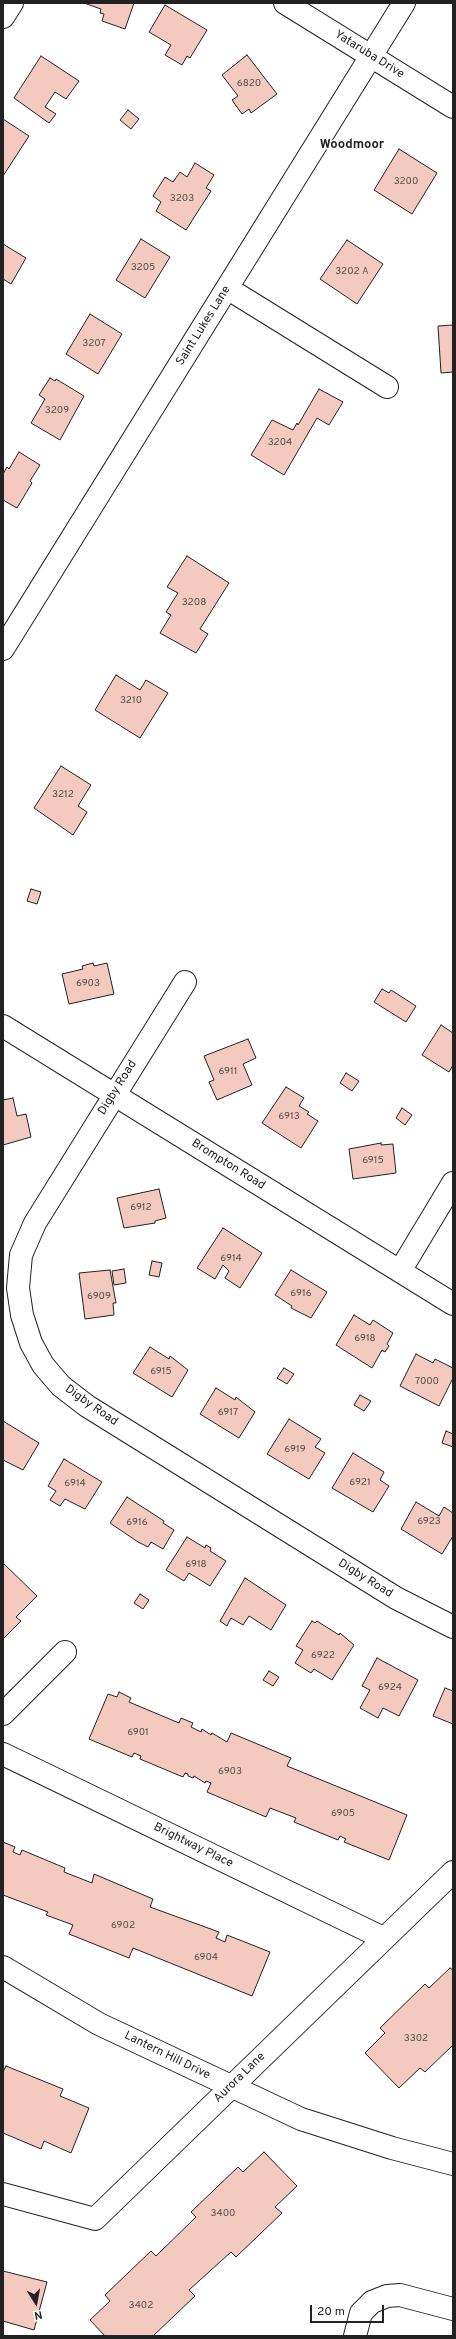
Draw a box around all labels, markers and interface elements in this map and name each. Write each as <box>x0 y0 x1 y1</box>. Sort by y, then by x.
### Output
street label: Yataruba Drive <box>331 28 407 82</box>
house number: 6820 <box>237 78 261 90</box>
district label: Woodmoor <box>320 137 384 153</box>
house number: 3200 <box>394 176 418 188</box>
house number: 3203 <box>170 193 194 205</box>
house number: 3205 <box>131 262 155 274</box>
house number: 3202 A <box>335 266 369 278</box>
street label: Saint Lukes Lane <box>174 283 234 369</box>
house number: 3207 <box>82 338 106 350</box>
house number: 3209 <box>45 405 69 417</box>
house number: 3204 <box>268 437 292 449</box>
house number: 3208 <box>182 597 206 609</box>
house number: 3210 <box>120 695 142 707</box>
house number: 3212 <box>52 789 74 801</box>
house number: 6903 <box>76 978 100 990</box>
street label: Digby Road <box>96 1058 140 1118</box>
house number: 6911 <box>218 1066 238 1078</box>
house number: 6913 <box>278 1111 300 1123</box>
street label: Brompton Road <box>188 1137 268 1193</box>
house number: 6915 <box>362 1155 384 1167</box>
house number: 6912 <box>130 1202 152 1214</box>
house number: 6914 <box>220 1253 242 1265</box>
house number: 6916 <box>290 1288 312 1300</box>
house number: 6909 <box>87 1291 111 1303</box>
house number: 6918 <box>354 1333 376 1345</box>
house number: 6915 <box>150 1366 172 1378</box>
house number: 7000 <box>415 1376 439 1388</box>
street label: Digby Road <box>62 1382 120 1430</box>
house number: 6917 <box>218 1407 238 1419</box>
house number: 6919 <box>284 1444 306 1456</box>
house number: 6921 <box>349 1477 371 1489</box>
house number: 6914 <box>64 1478 86 1490</box>
house number: 6923 <box>417 1516 441 1528</box>
house number: 6916 <box>126 1517 148 1529</box>
street label: Digby Road <box>335 1557 395 1601</box>
house number: 6918 <box>185 1559 207 1571</box>
house number: 6922 <box>311 1650 335 1662</box>
house number: 6924 <box>378 1682 402 1694</box>
house number: 6901 <box>127 1727 149 1739</box>
house number: 6903 <box>218 1766 242 1778</box>
house number: 6905 <box>331 1808 355 1820</box>
street label: Brightway Place <box>151 1820 235 1872</box>
house number: 6902 <box>111 1920 135 1932</box>
house number: 6904 <box>194 1952 218 1964</box>
street label: Lantern Hill Drive <box>122 2029 212 2083</box>
house number: 3302 <box>404 2033 428 2045</box>
street label: Aurora Lane <box>211 2050 269 2106</box>
house number: 3400 <box>211 2208 235 2220</box>
north arrow <box>16 2283 56 2323</box>
scale bar <box>312 2297 386 2323</box>
house number: 3402 <box>129 2300 153 2312</box>
text: 20 m <box>317 2304 345 2320</box>
text: N <box>33 2307 44 2322</box>

